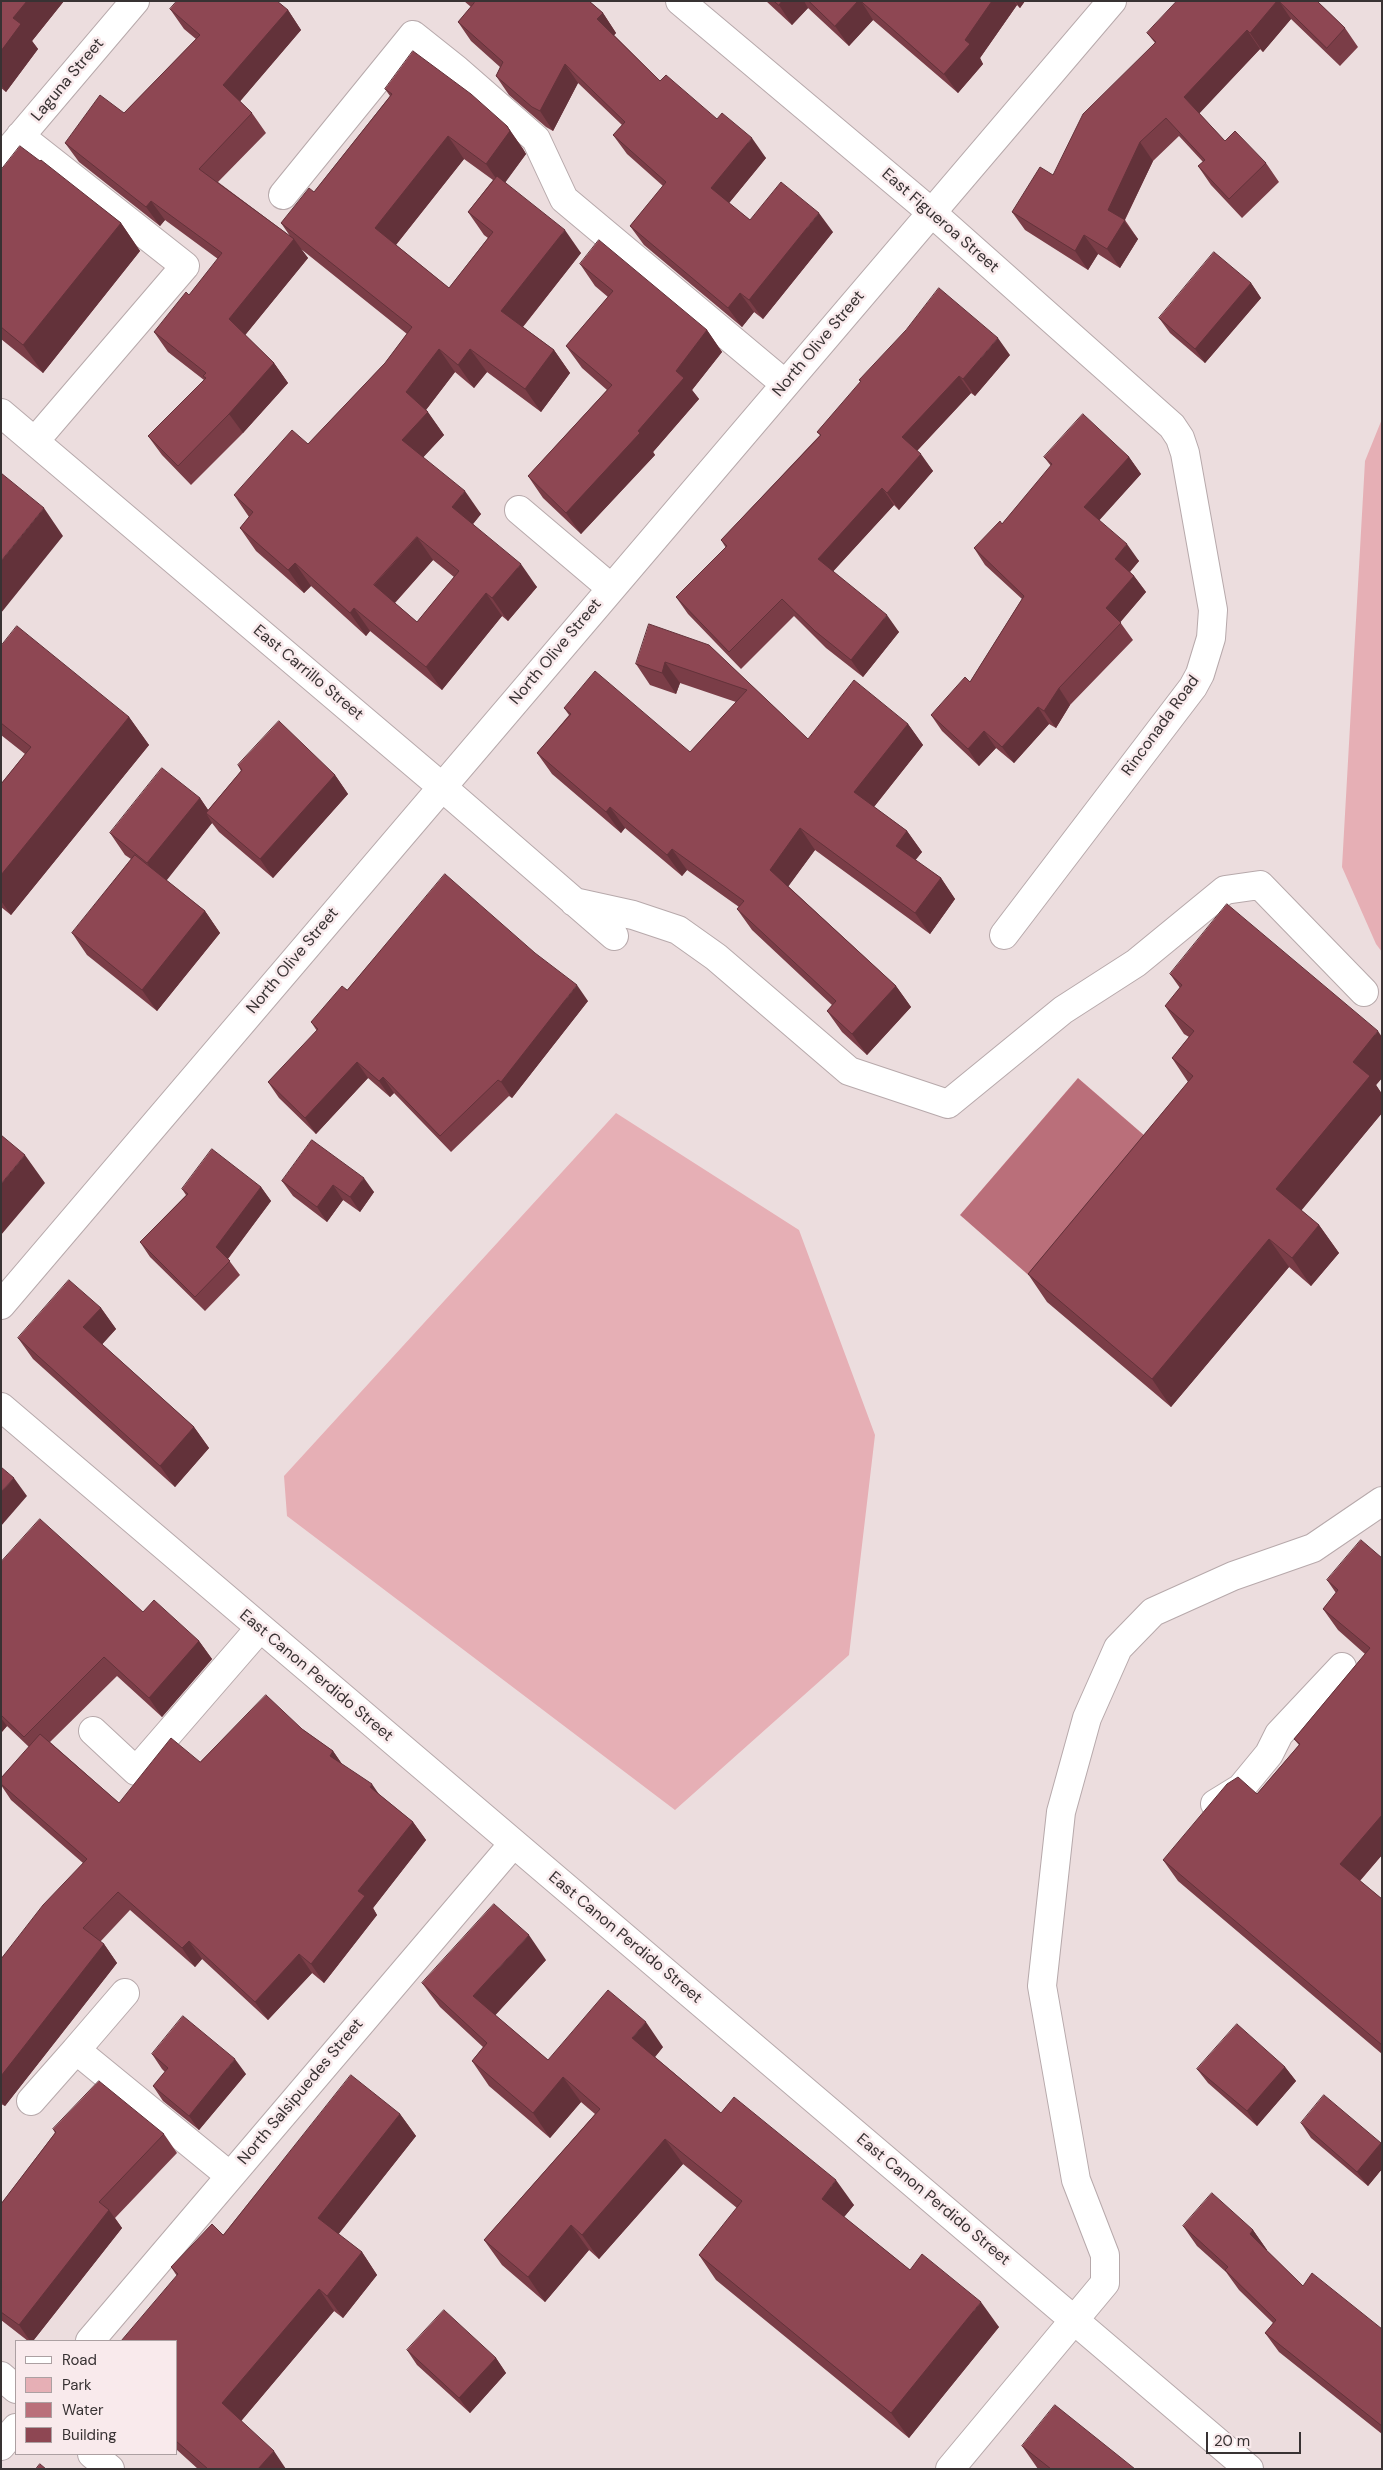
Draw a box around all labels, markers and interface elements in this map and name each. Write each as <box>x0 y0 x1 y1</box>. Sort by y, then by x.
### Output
street label: Laguna Street <box>28 34 108 126</box>
street label: East Figueroa Street <box>877 165 1003 277</box>
street label: North Olive Street <box>769 287 869 401</box>
street label: North Olive Street <box>506 595 606 709</box>
street label: East Carrillo Street <box>249 621 367 725</box>
street label: Rinconada Road <box>1118 672 1204 780</box>
street label: North Olive Street <box>243 904 343 1018</box>
street label: East Canon Perdido Street <box>235 1606 397 1746</box>
street label: East Canon Perdido Street <box>544 1868 706 2008</box>
street label: North Salsipuedes Street <box>234 2015 368 2169</box>
street label: East Canon Perdido Street <box>852 2130 1014 2270</box>
legend <box>15 2340 178 2455</box>
text: Road <box>62 2350 97 2370</box>
text: Park <box>62 2375 92 2395</box>
text: Water <box>62 2400 103 2420</box>
scale bar <box>1208 2422 1303 2454</box>
text: Building <box>62 2425 117 2445</box>
text: 20 m <box>1214 2431 1250 2451</box>

